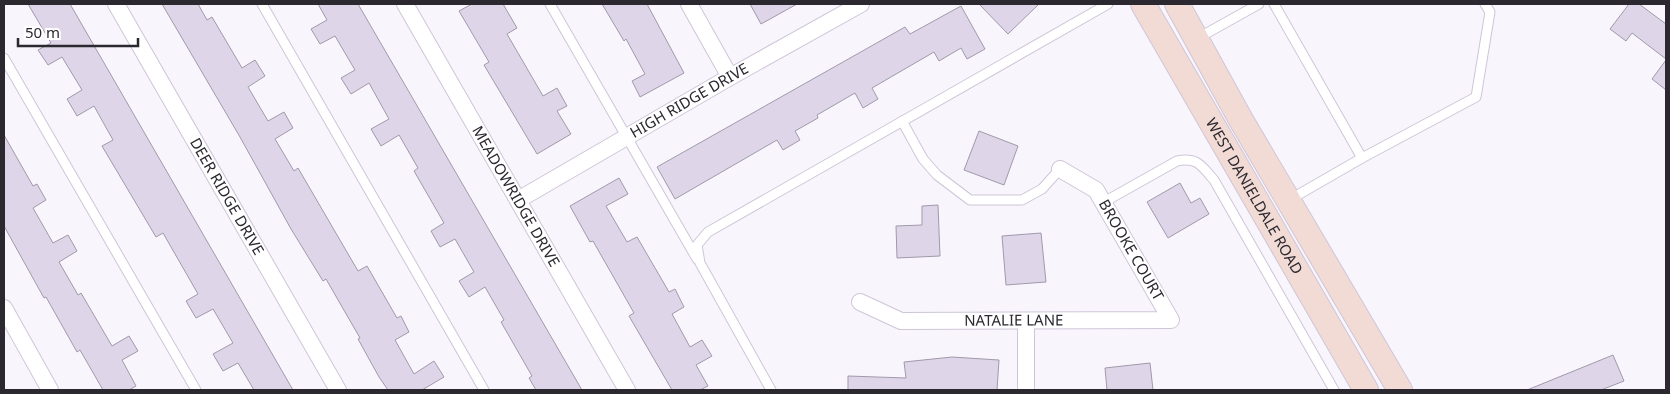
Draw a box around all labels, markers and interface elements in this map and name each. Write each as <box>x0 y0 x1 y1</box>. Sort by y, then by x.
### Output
scale bar <box>18 15 138 47</box>
text: 50 m <box>25 22 60 42</box>
street label: HIGH RIDGE DRIVE <box>626 58 752 142</box>
street label: WEST DANIELDALE ROAD <box>1202 114 1308 278</box>
street label: MEADOWRIDGE DRIVE <box>468 122 565 270</box>
street label: DEER RIDGE DRIVE <box>186 134 269 258</box>
street label: BROOKE COURT <box>1095 195 1169 304</box>
street label: NATALIE LANE <box>964 309 1063 330</box>

